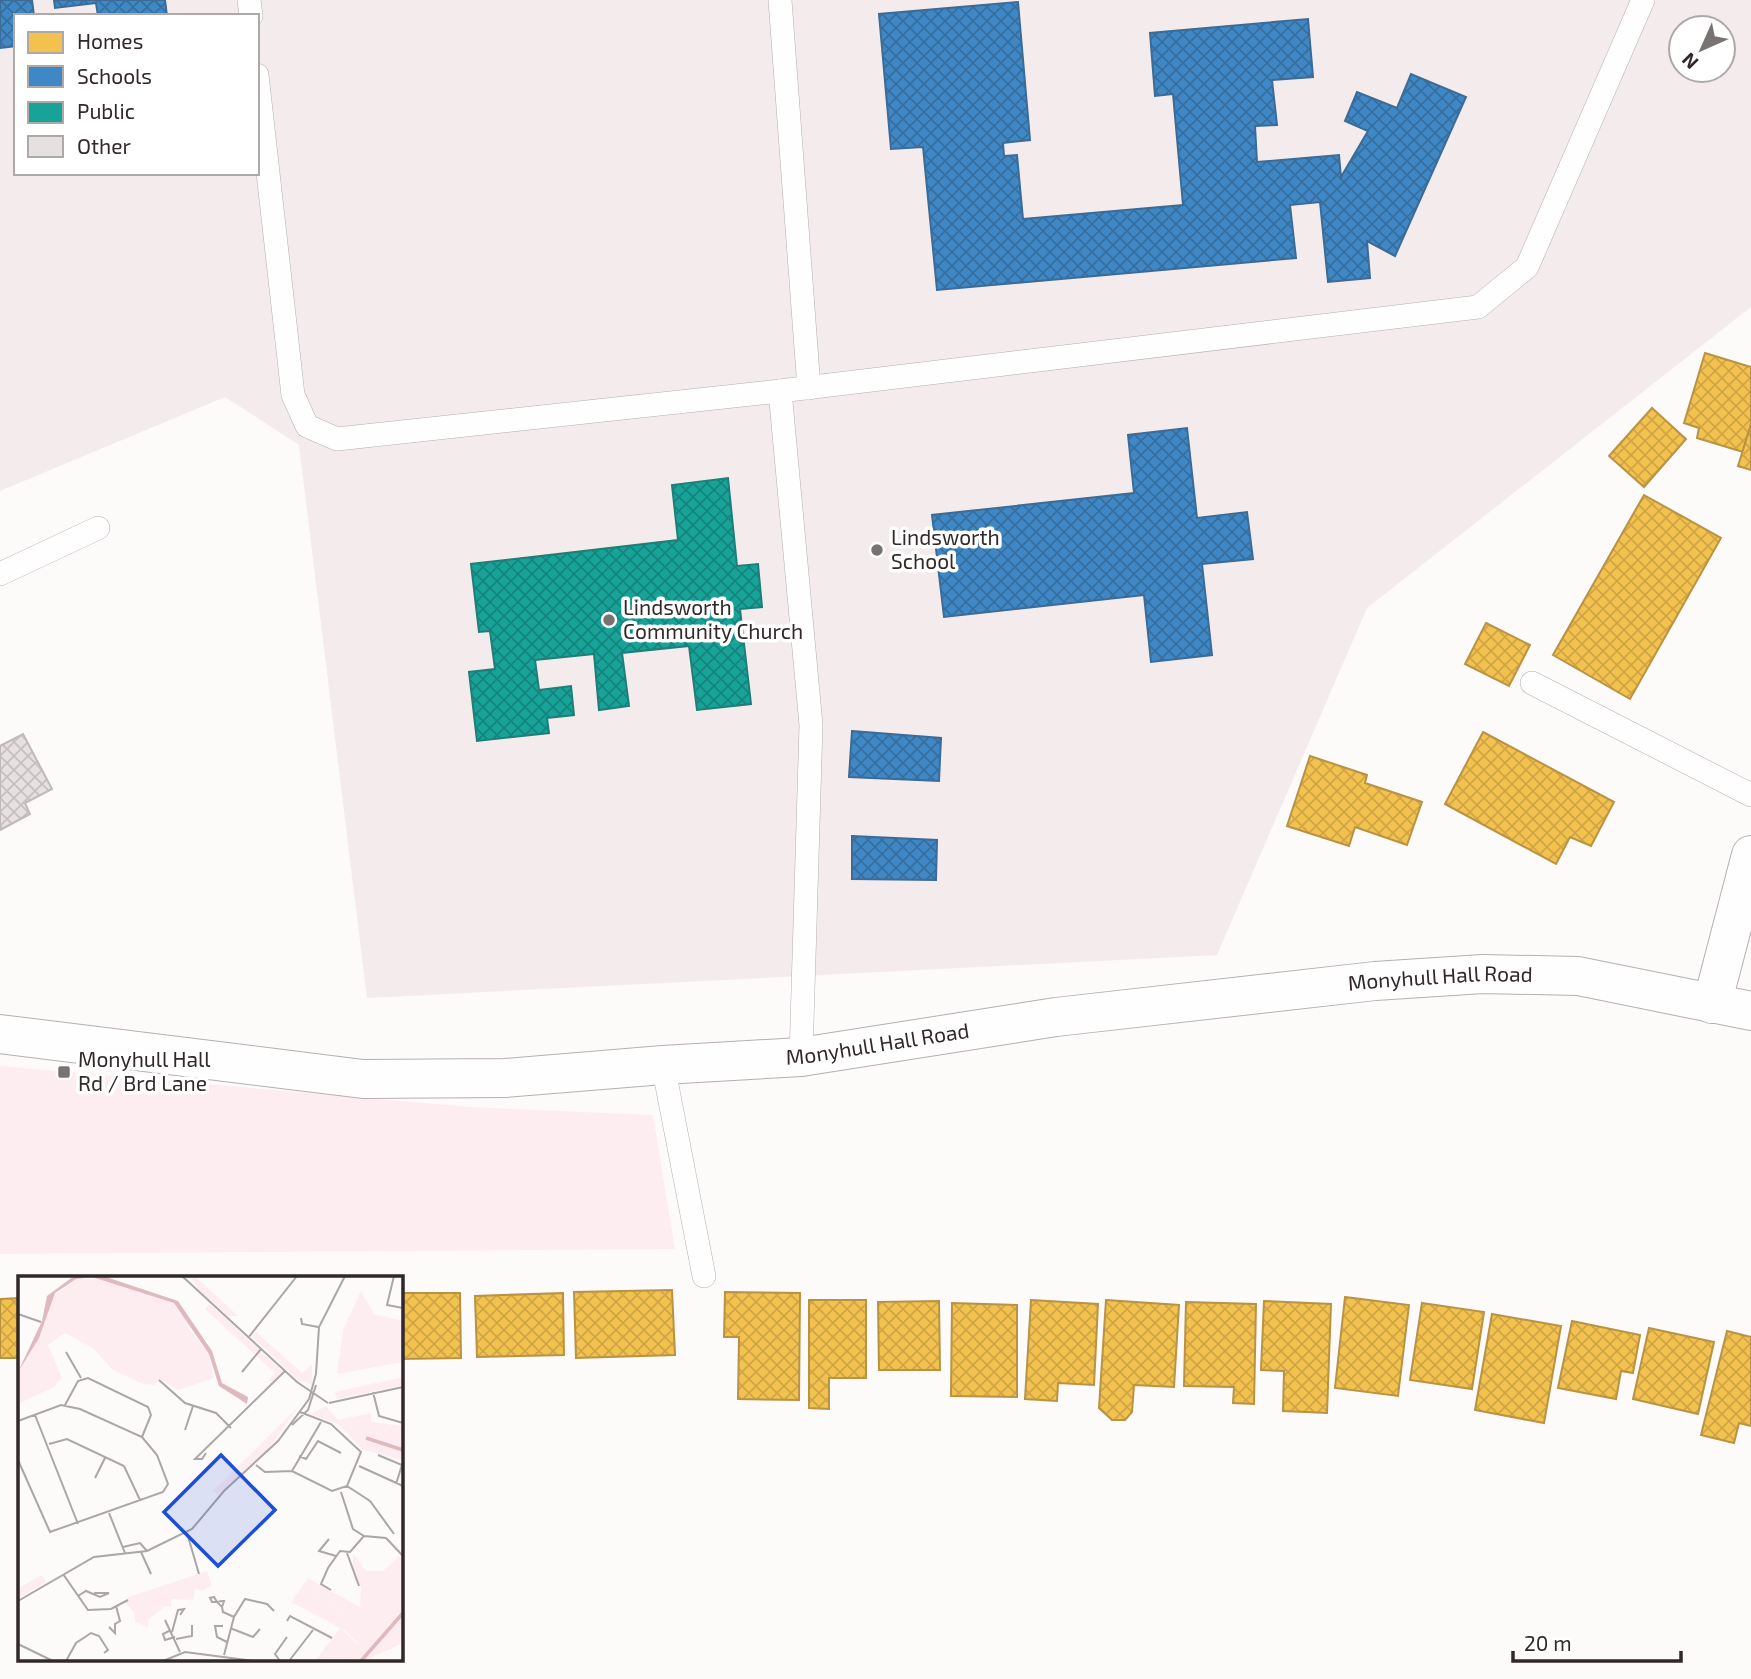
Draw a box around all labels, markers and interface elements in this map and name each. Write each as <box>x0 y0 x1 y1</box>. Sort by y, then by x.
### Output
legend <box>14 14 259 175</box>
north arrow <box>1667 14 1737 84</box>
text: Homes <box>77 28 143 53</box>
text: N <box>1677 48 1703 74</box>
text: Schools <box>77 63 152 88</box>
text: Public <box>77 98 135 123</box>
text: Other <box>77 133 132 158</box>
place label: Lindsworth School <box>891 524 1000 573</box>
marker: Lindsworth School <box>869 542 885 558</box>
place label: Lindsworth Community Church <box>623 594 803 643</box>
marker: Lindsworth Community Church <box>601 612 617 628</box>
street label: Monyhull Hall Road <box>1346 960 1533 995</box>
street label: Monyhull Hall Road <box>785 1017 971 1069</box>
place label: Monyhull Hall Rd / Brd Lane <box>78 1046 211 1095</box>
marker: Monyhull Hall Rd / Brd Lane <box>56 1064 72 1080</box>
inset map <box>18 1276 402 1662</box>
scale bar <box>1513 1620 1681 1664</box>
text: 20 m <box>1524 1630 1572 1655</box>

